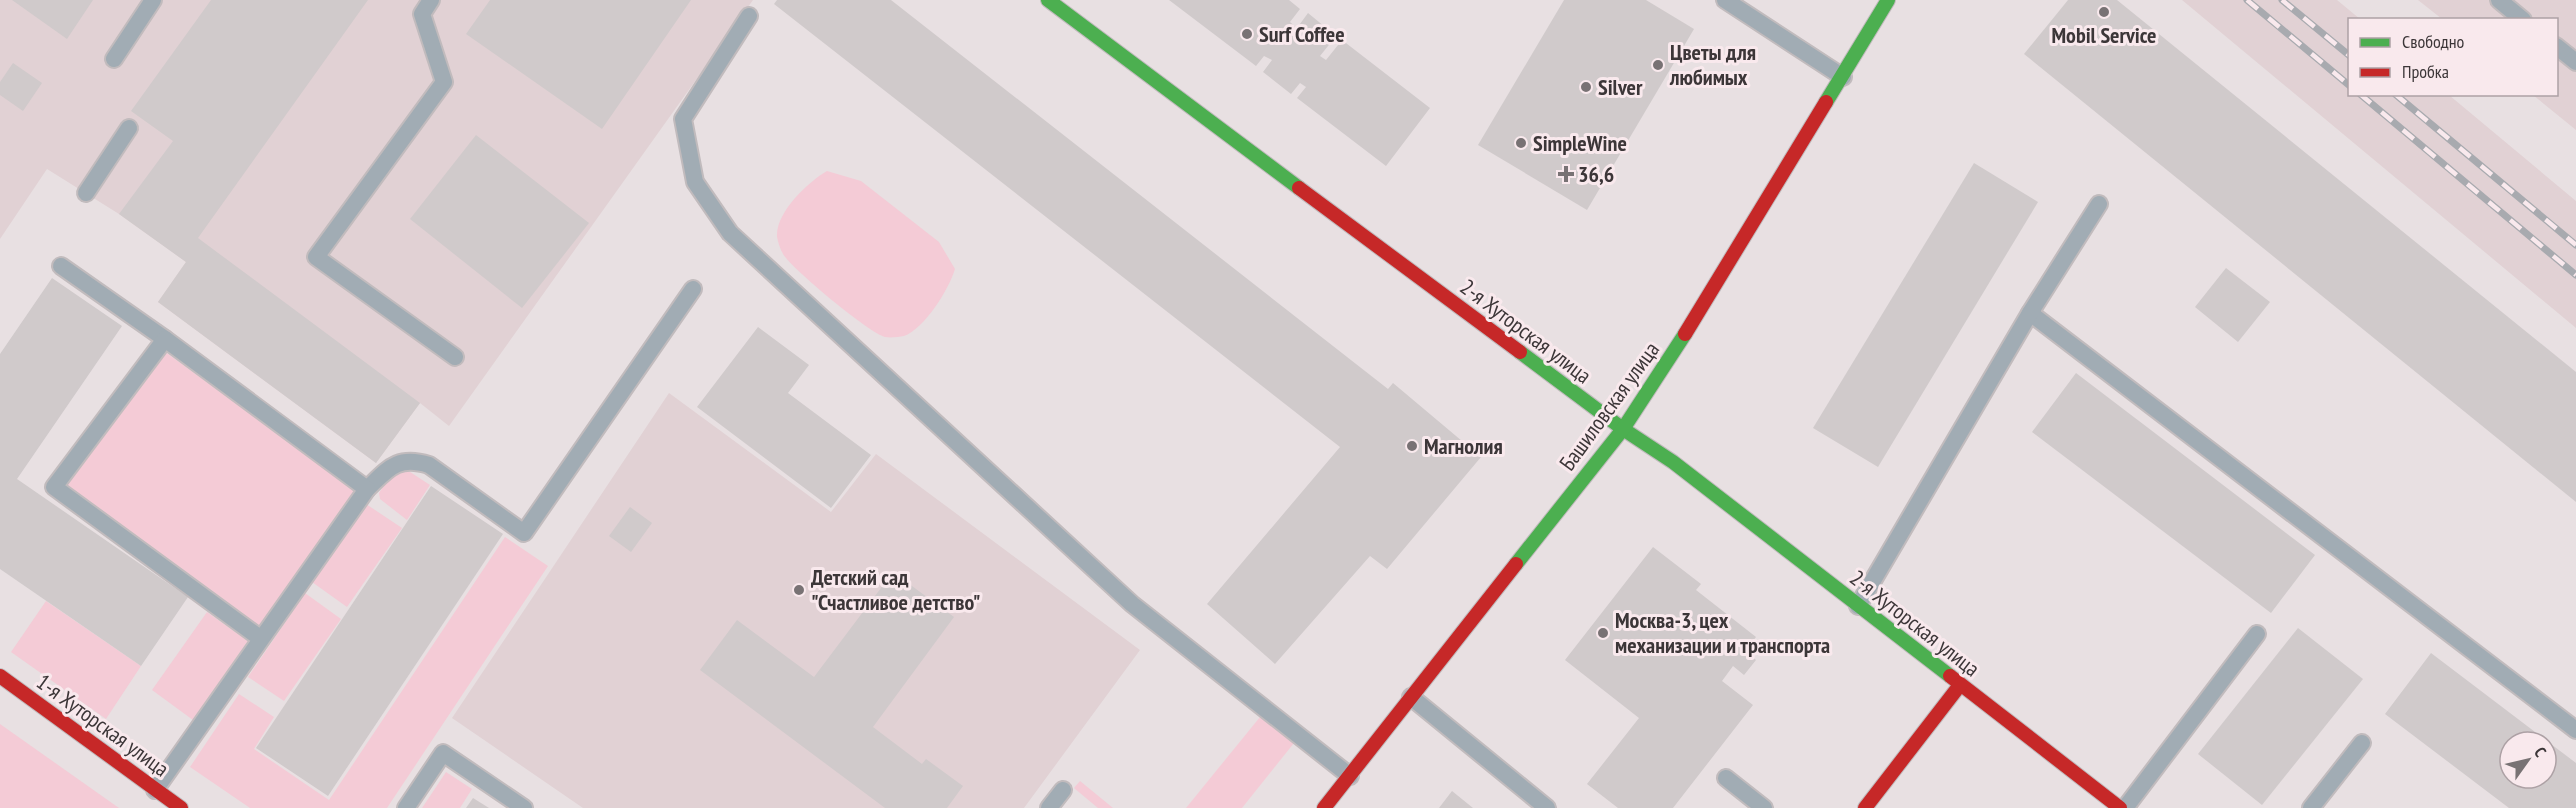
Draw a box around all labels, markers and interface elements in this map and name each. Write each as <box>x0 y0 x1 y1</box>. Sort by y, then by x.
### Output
marker: Mobil Service <box>2097 5 2111 19</box>
legend <box>2348 18 2558 96</box>
place label: Surf Coffee <box>1259 20 1345 48</box>
place label: Mobil Service <box>2051 21 2157 49</box>
marker: Surf Coffee <box>1240 27 1254 41</box>
text: Свободно <box>2402 30 2465 53</box>
place label: Цветы для любимых <box>1669 38 1756 91</box>
marker: Цветы для любимых <box>1651 58 1665 72</box>
text: Пробка <box>2402 60 2449 83</box>
place label: Silver <box>1598 73 1643 101</box>
marker: Silver <box>1579 80 1593 94</box>
place label: SimpleWine <box>1533 129 1627 157</box>
marker: SimpleWine <box>1514 136 1528 150</box>
place label: 36,6 <box>1578 160 1614 188</box>
marker: 36,6 <box>1559 167 1573 181</box>
street label: 2-я Хуторская улица <box>1455 273 1597 389</box>
street label: Башиловская улица <box>1553 336 1665 476</box>
place label: Магнолия <box>1424 432 1503 460</box>
marker: Магнолия <box>1405 439 1419 453</box>
place label: Детский сад "Счастливое детство" <box>811 563 981 616</box>
street label: 2-я Хуторская улица <box>1845 564 1985 682</box>
marker: Детский сад "Счастливое детство" <box>792 583 806 597</box>
place label: Москва-3, цех механизации и транспорта <box>1615 606 1830 659</box>
marker: Москва-3, цех механизации и транспорта <box>1596 626 1610 640</box>
street label: 1-я Хуторская улица <box>31 668 175 782</box>
north arrow <box>2498 730 2558 790</box>
text: С <box>2530 743 2551 761</box>

